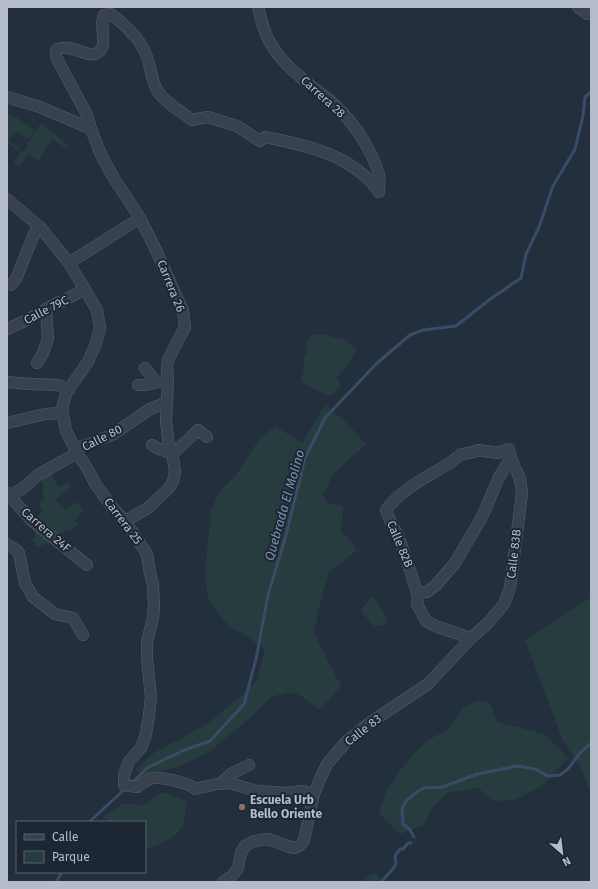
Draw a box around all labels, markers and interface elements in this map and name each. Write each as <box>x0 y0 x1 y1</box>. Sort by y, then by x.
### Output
street label: Carrera 28 <box>298 73 348 121</box>
street label: Carrera 26 <box>154 258 188 314</box>
street label: Calle 79C <box>22 293 71 327</box>
street label: Calle 80 <box>80 422 125 454</box>
water label: Quebrada El Molino <box>261 448 308 562</box>
street label: Carrera 25 <box>101 495 145 547</box>
street label: Carrera 24F <box>19 505 73 555</box>
street label: Calle 82B <box>384 519 416 569</box>
street label: Calle 83B <box>504 529 524 579</box>
street label: Calle 83 <box>342 711 384 749</box>
place label: Escuela Urb Bello Oriente <box>250 793 322 821</box>
marker: Escuela Urb Bello Oriente <box>237 802 247 812</box>
legend <box>16 821 146 873</box>
text: Calle <box>52 830 79 844</box>
north arrow <box>542 833 582 873</box>
text: Parque <box>52 850 90 864</box>
text: N <box>560 854 573 869</box>

